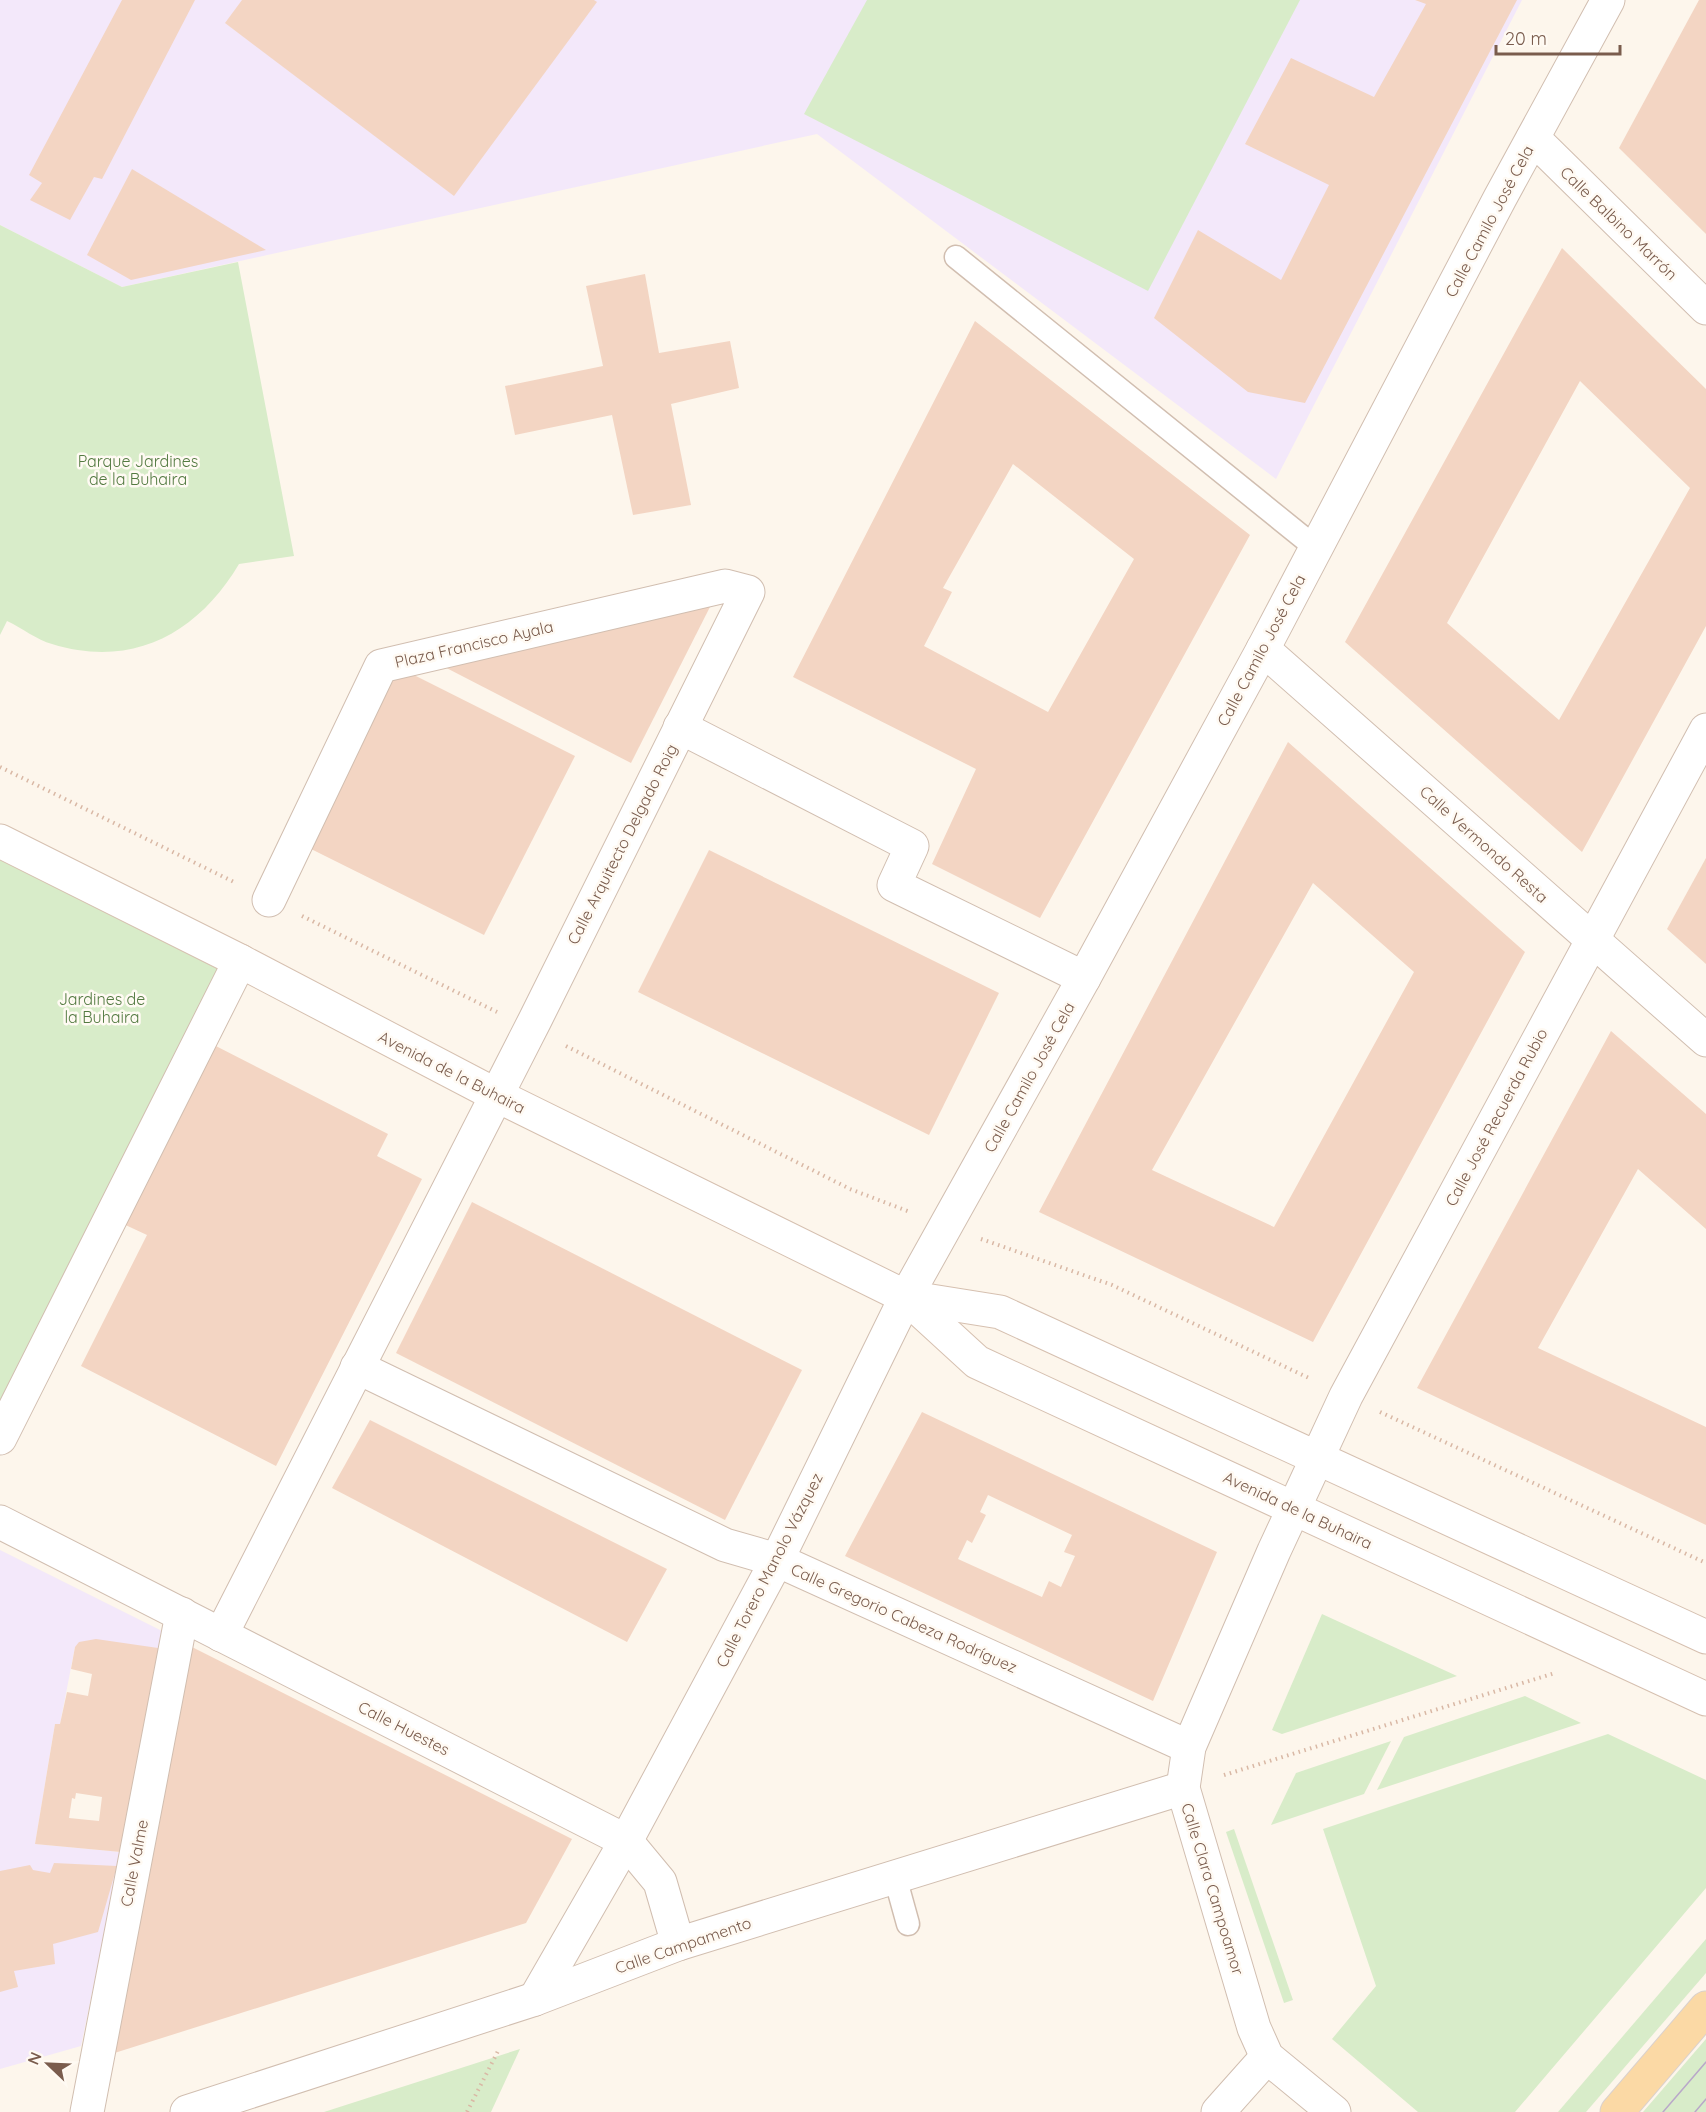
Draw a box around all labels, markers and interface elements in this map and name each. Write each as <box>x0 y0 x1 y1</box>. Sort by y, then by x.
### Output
scale bar <box>1496 18 1620 56</box>
text: 20 m <box>1505 27 1547 50</box>
street label: Calle Camilo José Cela <box>1440 142 1538 300</box>
street label: Calle Balbino Marrón <box>1556 162 1682 284</box>
park label: Parque Jardines de la Buhaira <box>78 451 198 489</box>
street label: Calle Camilo José Cela <box>1212 571 1310 729</box>
street label: Plaza Francisco Ayala <box>393 616 555 672</box>
street label: Calle Arquitecto Delgado Roig <box>563 740 681 948</box>
street label: Calle Vermondo Resta <box>1416 781 1552 907</box>
park label: Jardines de la Buhaira <box>59 989 145 1027</box>
street label: Calle Camilo José Cela <box>979 998 1079 1156</box>
street label: Calle José Recuerda Rubio <box>1441 1025 1551 1209</box>
street label: Avenida de la Buhaira <box>375 1026 529 1118</box>
street label: Avenida de la Buhaira <box>1220 1467 1376 1553</box>
street label: Calle Torero Manolo Vázquez <box>711 1470 827 1670</box>
street label: Calle Gregorio Cabeza Rodríguez <box>788 1559 1020 1677</box>
street label: Calle Huestes <box>355 1696 453 1760</box>
street label: Calle Clara Campoamor <box>1177 1801 1249 1977</box>
street label: Calle Valme <box>116 1818 152 1908</box>
street label: Calle Campamento <box>612 1912 754 1978</box>
north arrow <box>18 2034 78 2094</box>
text: N <box>23 2049 46 2067</box>

